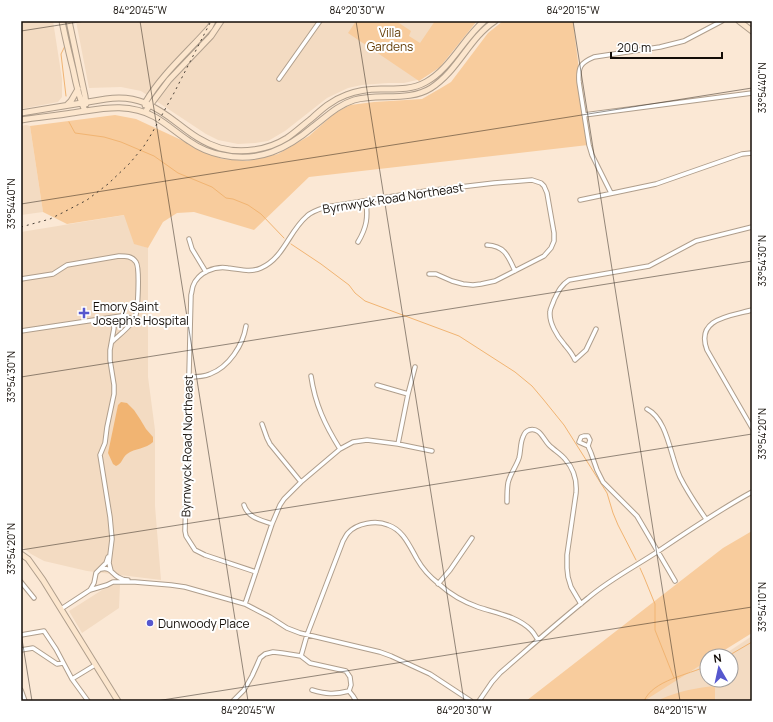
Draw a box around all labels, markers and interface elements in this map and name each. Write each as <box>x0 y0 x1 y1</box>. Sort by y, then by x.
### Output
text: 84°20'45"W <box>113 3 168 17</box>
text: 84°20'30"W <box>329 3 385 17</box>
text: 84°20'15"W <box>546 3 600 17</box>
park label: Villa Gardens <box>367 24 413 55</box>
scale bar <box>611 34 722 60</box>
text: 200 m <box>617 39 651 56</box>
text: 33°54'40"N <box>755 63 769 113</box>
street label: Byrnwyck Road Northeast <box>321 178 465 218</box>
text: 33°54'40"N <box>4 179 18 229</box>
text: 33°54'30"N <box>755 235 769 287</box>
place label: Emory Saint Joseph's Hospital <box>93 298 189 329</box>
marker: Emory Saint Joseph's Hospital <box>78 307 90 319</box>
text: 33°54'30"N <box>4 351 18 403</box>
street label: Byrnwyck Road Northeast <box>177 374 197 517</box>
text: 33°54'20"N <box>755 408 769 460</box>
text: 33°54'20"N <box>4 523 18 575</box>
text: 33°54'10"N <box>755 582 769 632</box>
place label: Dunwoody Place <box>158 615 250 632</box>
marker: Dunwoody Place <box>145 618 155 628</box>
north arrow <box>699 648 739 688</box>
text: N <box>712 650 723 666</box>
text: 84°20'45"W <box>221 703 276 717</box>
text: 84°20'30"W <box>436 703 492 717</box>
text: 84°20'15"W <box>653 703 707 717</box>

